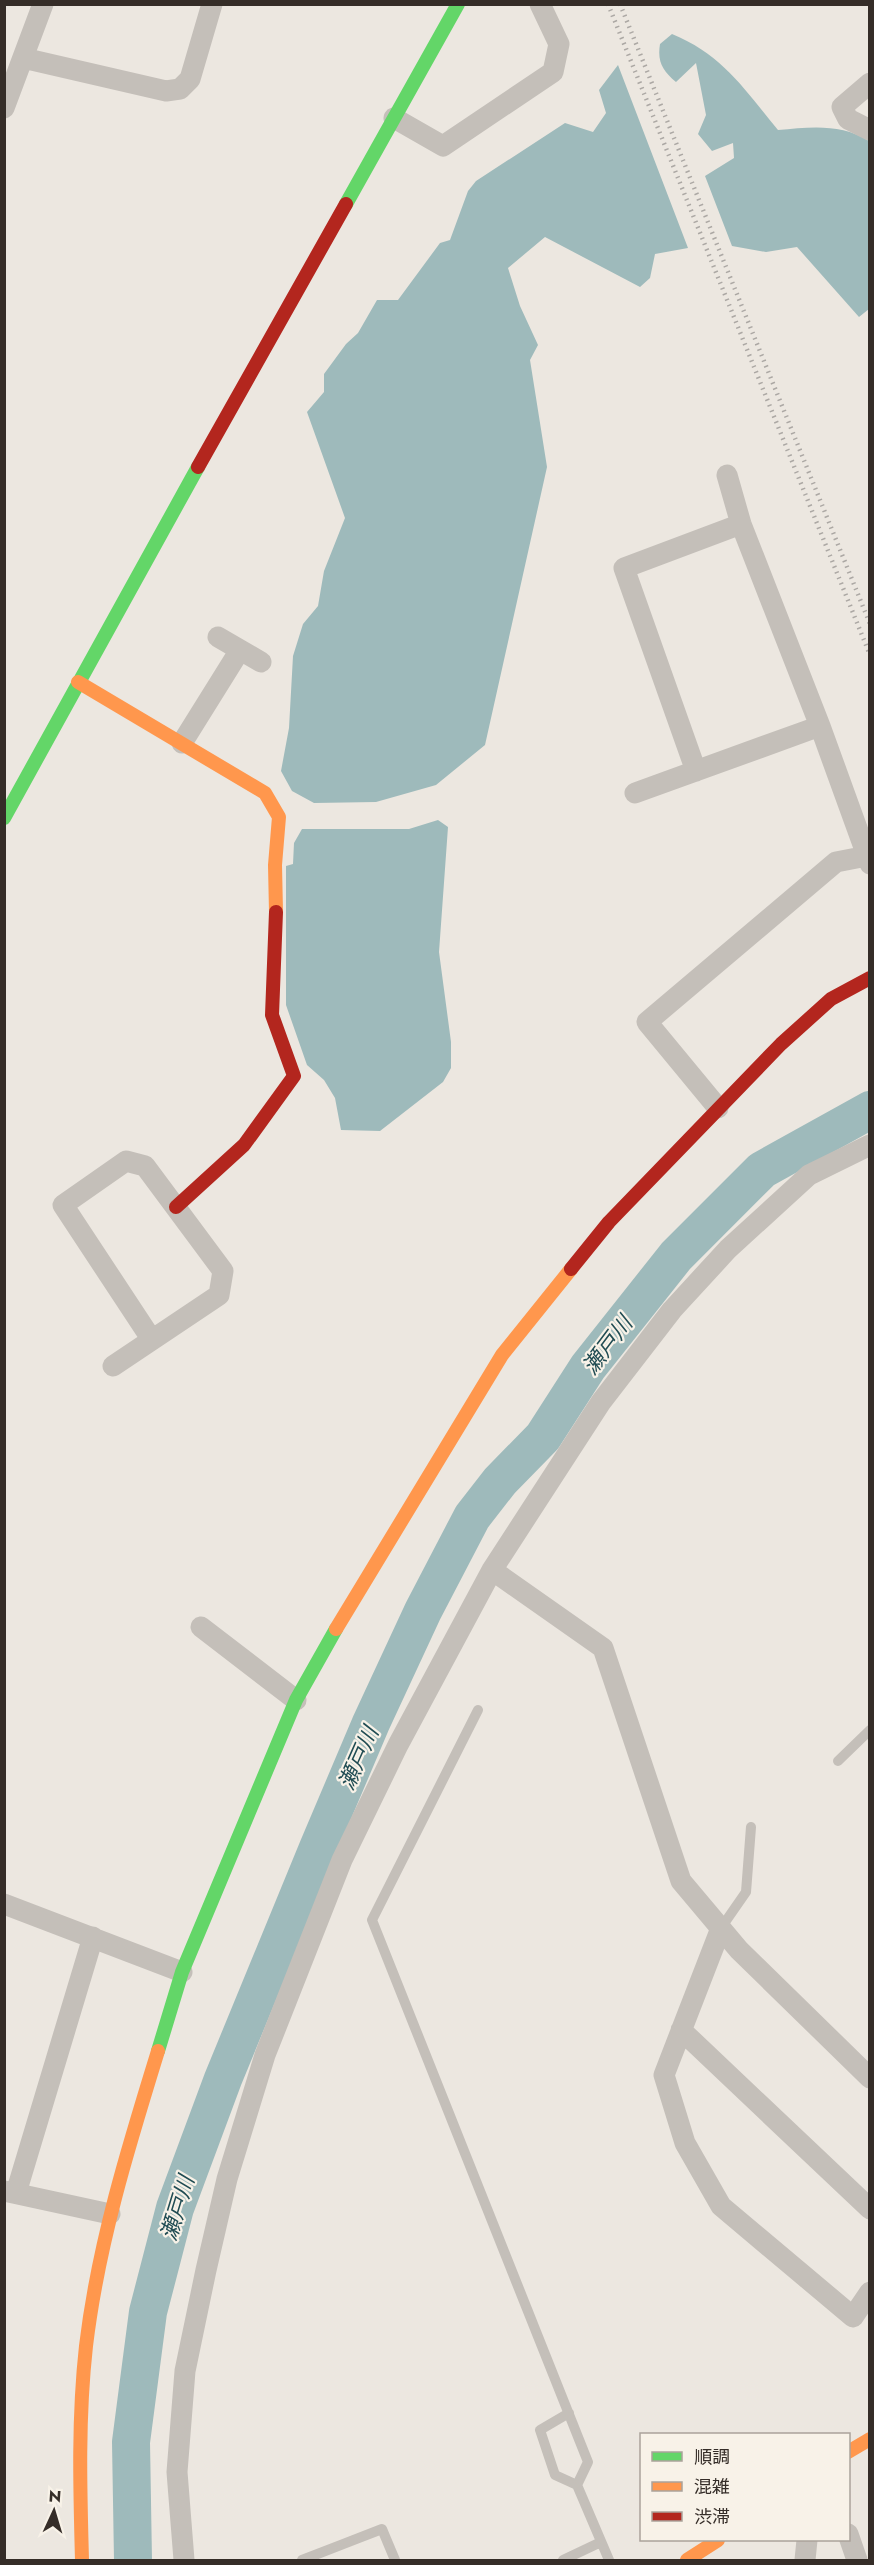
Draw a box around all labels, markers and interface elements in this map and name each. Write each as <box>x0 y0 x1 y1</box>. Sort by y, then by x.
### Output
water label: 瀬戸川 <box>574 1307 641 1381</box>
water label: 瀬戸川 <box>330 1720 387 1795</box>
water label: 瀬戸川 <box>152 2170 203 2244</box>
legend <box>640 2433 850 2541</box>
text: 順調 <box>694 2444 730 2470</box>
text: 混雑 <box>694 2474 730 2500</box>
north arrow <box>24 2481 84 2541</box>
text: N <box>48 2485 62 2508</box>
text: 渋滞 <box>694 2504 730 2530</box>

